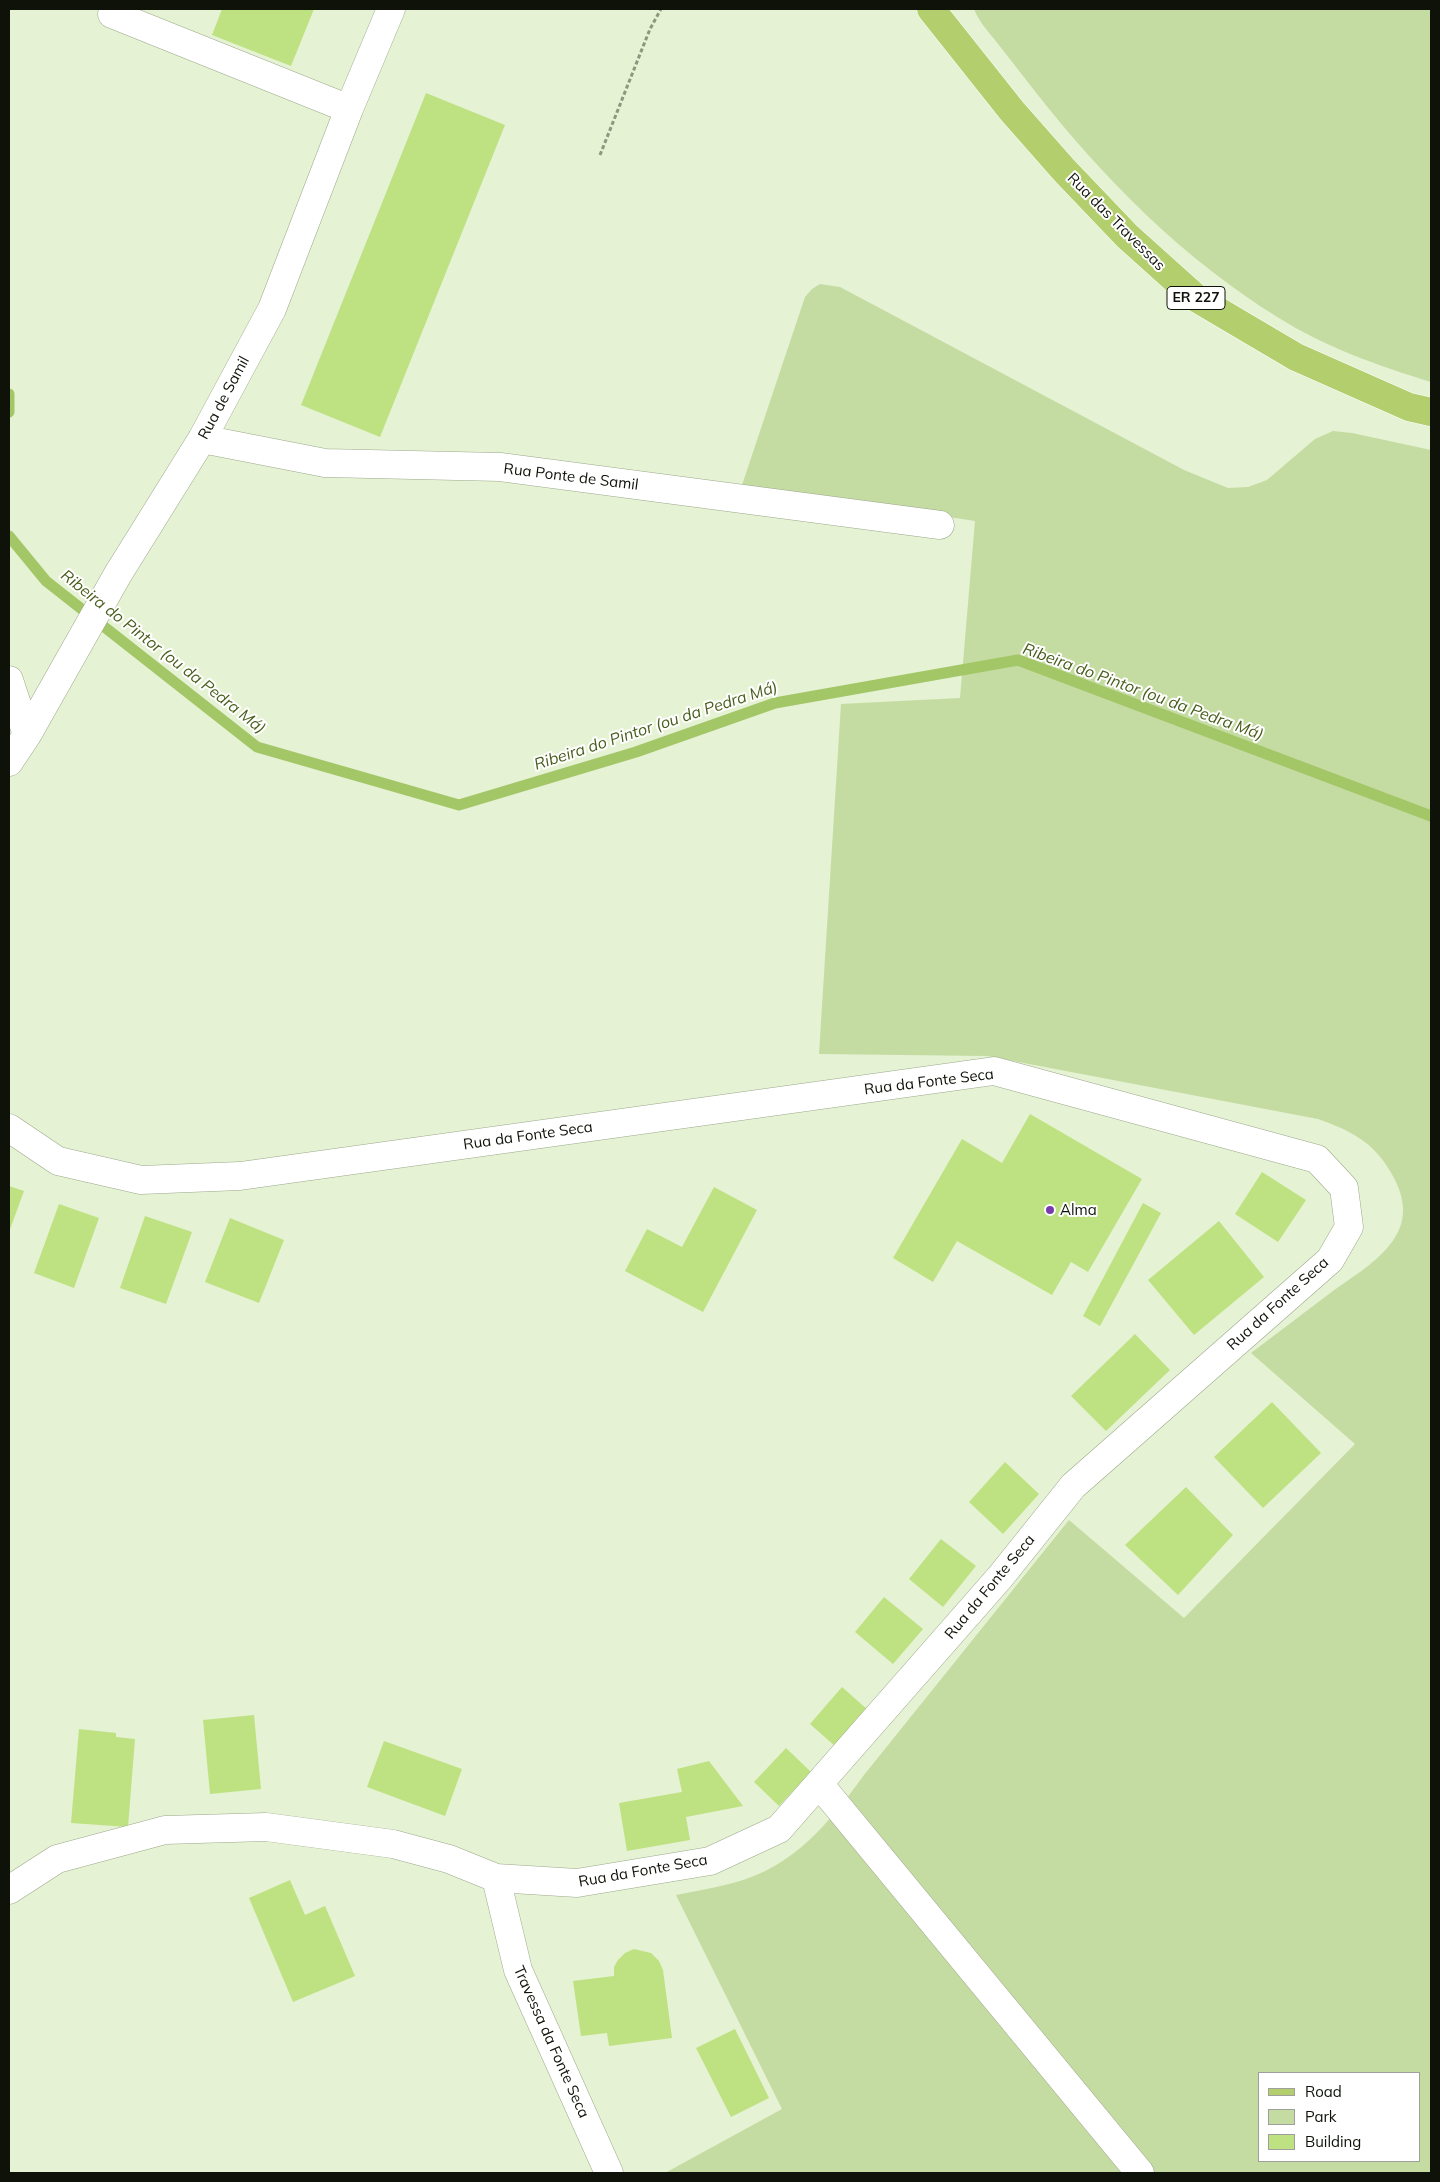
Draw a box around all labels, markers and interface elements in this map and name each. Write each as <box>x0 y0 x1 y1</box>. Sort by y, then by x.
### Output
street label: Rua das Travessas <box>1063 169 1169 275</box>
road number: ER 227 <box>1167 286 1225 310</box>
street label: Rua de Samil <box>195 353 253 443</box>
street label: Rua Ponte de Samil <box>503 460 639 494</box>
water label: Ribeira do Pintor (ou da Pedra Má) <box>57 566 269 738</box>
water label: Ribeira do Pintor (ou da Pedra Má) <box>1020 639 1266 745</box>
water label: Ribeira do Pintor (ou da Pedra Má) <box>532 678 780 774</box>
street label: Rua da Fonte Seca <box>863 1065 995 1099</box>
street label: Rua da Fonte Seca <box>462 1118 594 1154</box>
place label: Alma <box>1060 1201 1097 1219</box>
marker: Alma <box>1044 1204 1056 1216</box>
street label: Rua da Fonte Seca <box>1223 1254 1333 1354</box>
street label: Rua da Fonte Seca <box>941 1531 1039 1643</box>
street label: Rua da Fonte Seca <box>577 1851 709 1891</box>
street label: Travessa da Fonte Seca <box>509 1963 593 2121</box>
legend <box>1258 2072 1420 2162</box>
text: Road <box>1305 2082 1342 2101</box>
text: Park <box>1305 2107 1337 2126</box>
text: Building <box>1305 2132 1361 2151</box>

